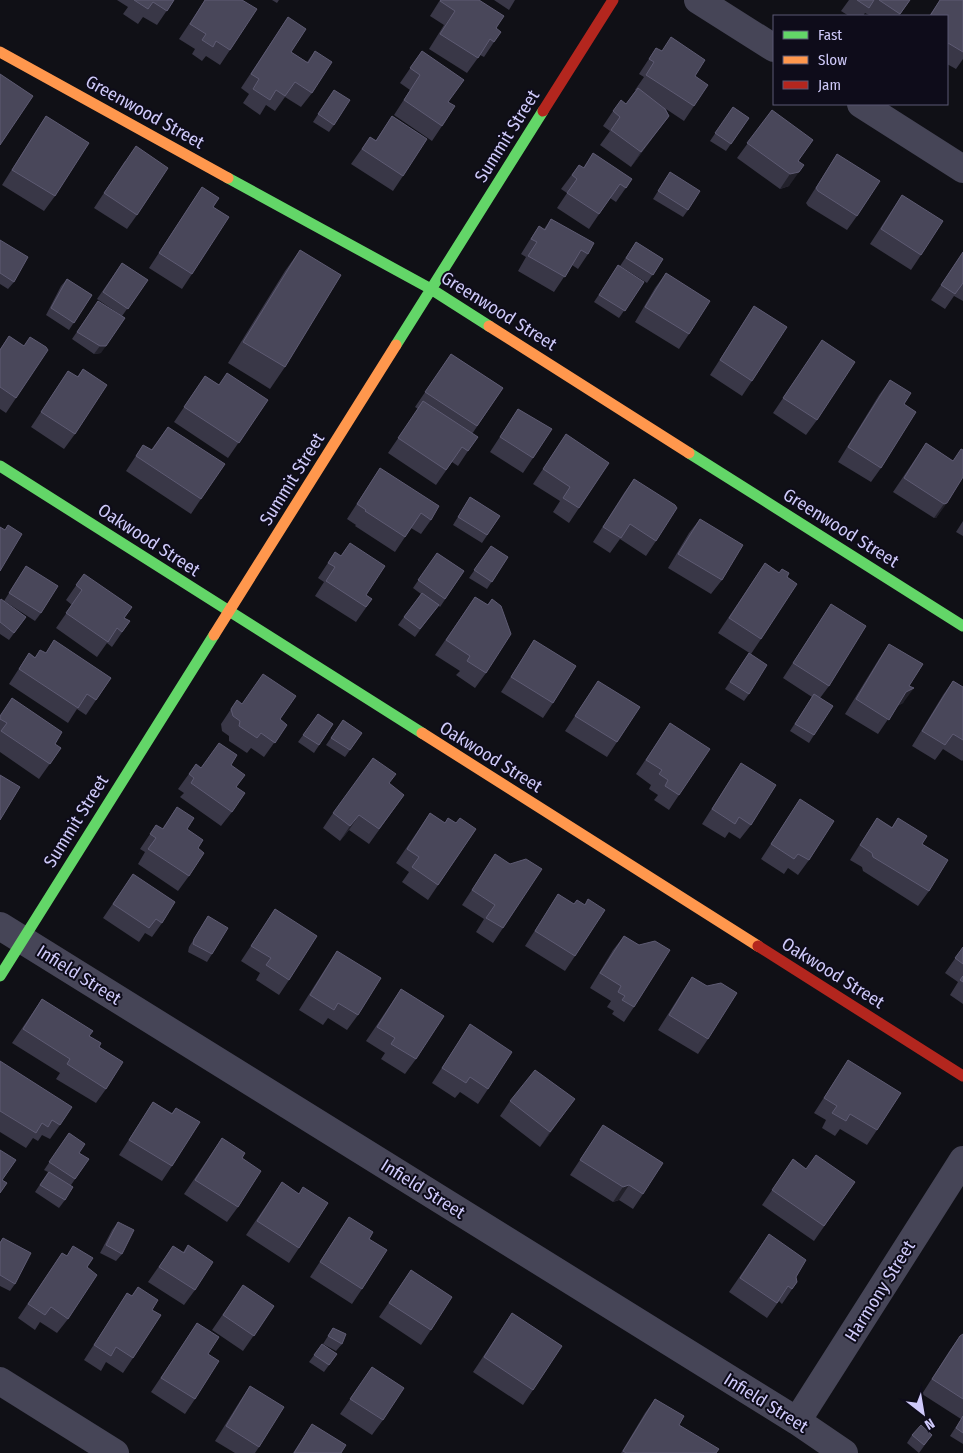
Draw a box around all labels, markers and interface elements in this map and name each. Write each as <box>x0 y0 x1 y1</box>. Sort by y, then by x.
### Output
legend <box>773 15 948 105</box>
text: Fast <box>818 26 842 44</box>
text: Slow <box>818 51 847 69</box>
street label: Greenwood Street <box>82 70 208 154</box>
text: Jam <box>818 76 841 94</box>
street label: Summit Street <box>470 86 544 186</box>
street label: Greenwood Street <box>437 267 561 355</box>
street label: Summit Street <box>255 429 329 529</box>
street label: Greenwood Street <box>779 484 903 572</box>
street label: Oakwood Street <box>94 499 204 581</box>
street label: Oakwood Street <box>435 717 547 797</box>
street label: Summit Street <box>39 771 113 871</box>
street label: Oakwood Street <box>777 933 889 1013</box>
street label: Infield Street <box>33 940 125 1010</box>
street label: Infield Street <box>377 1154 469 1224</box>
street label: Harmony Street <box>840 1236 920 1346</box>
street label: Infield Street <box>720 1368 812 1438</box>
north arrow <box>898 1388 948 1438</box>
text: N <box>921 1414 937 1433</box>

